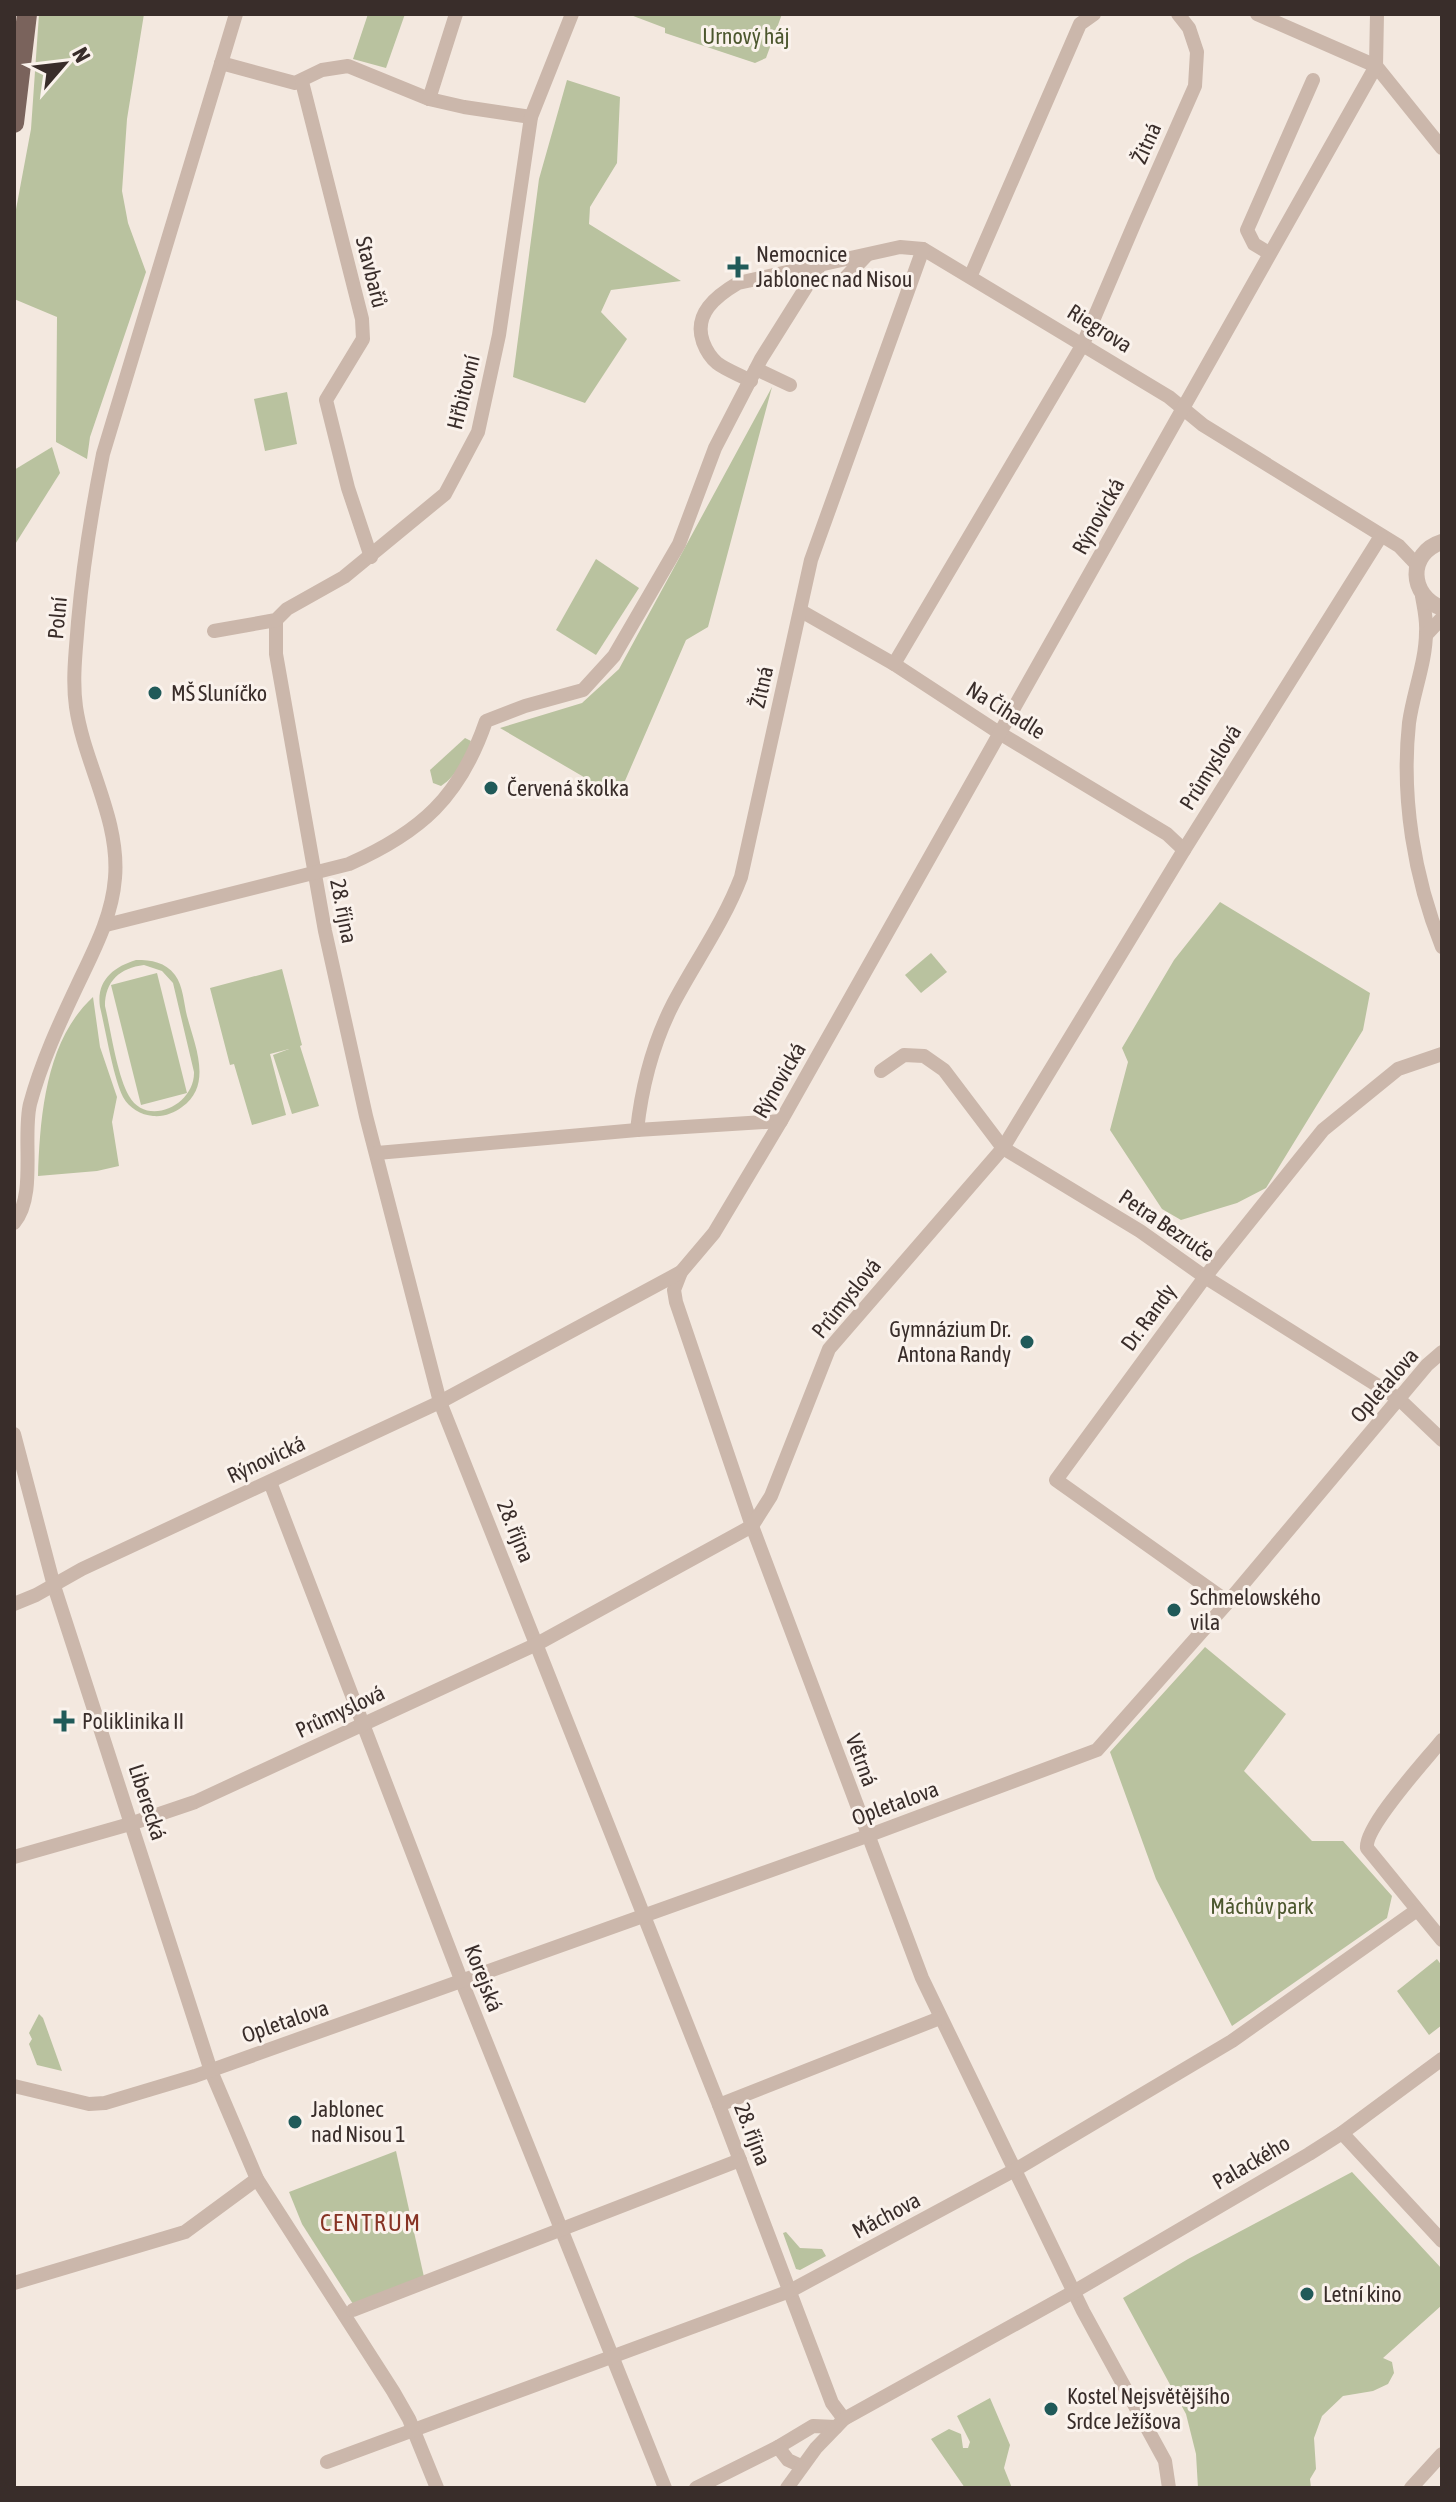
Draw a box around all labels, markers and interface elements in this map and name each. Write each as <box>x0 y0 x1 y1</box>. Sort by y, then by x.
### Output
park label: Urnový háj <box>702 23 790 49</box>
north arrow <box>24 24 104 104</box>
text: N <box>67 43 96 66</box>
street label: Žitná <box>1126 118 1166 168</box>
street label: Stavbařů <box>351 234 393 310</box>
place label: Nemocnice Jablonec nad Nisou <box>756 241 912 292</box>
marker: Nemocnice Jablonec nad Nisou <box>727 256 749 278</box>
street label: Riegrova <box>1063 298 1137 358</box>
street label: Hřbitovní <box>441 352 485 432</box>
street label: Rýnovická <box>1067 473 1129 559</box>
street label: Polní <box>42 596 72 640</box>
street label: Žitná <box>744 664 778 710</box>
street label: Na Čihadle <box>962 676 1050 744</box>
place label: MŠ Sluníčko <box>171 680 267 706</box>
marker: MŠ Sluníčko <box>146 684 164 702</box>
street label: Průmyslová <box>1174 720 1246 814</box>
place label: Červená školka <box>507 775 629 801</box>
marker: Červená školka <box>482 779 500 797</box>
street label: 28. října <box>325 877 363 945</box>
street label: Rýnovická <box>747 1038 811 1122</box>
street label: Petra Bezruče <box>1114 1184 1220 1266</box>
street label: Průmyslová <box>806 1253 886 1343</box>
street label: Dr. Randy <box>1115 1279 1181 1355</box>
place label: Gymnázium Dr. Antona Randy <box>889 1316 1011 1367</box>
marker: Gymnázium Dr. Antona Randy <box>1018 1333 1036 1351</box>
street label: Opletalova <box>1345 1342 1423 1428</box>
street label: Rýnovická <box>223 1430 309 1488</box>
street label: 28. října <box>492 1496 540 1566</box>
place label: Schmelowského vila <box>1190 1584 1321 1635</box>
marker: Schmelowského vila <box>1165 1601 1183 1619</box>
street label: Průmyslová <box>291 1679 389 1743</box>
place label: Poliklinika II <box>82 1708 184 1734</box>
marker: Poliklinika II <box>53 1710 75 1732</box>
street label: Větrná <box>841 1730 883 1790</box>
street label: Liberecká <box>124 1761 172 1843</box>
street label: Opletalova <box>848 1775 942 1831</box>
park label: Máchův park <box>1210 1893 1314 1919</box>
street label: Korejská <box>459 1941 509 2015</box>
street label: Opletalova <box>238 1994 332 2048</box>
place label: Jablonec nad Nisou 1 <box>311 2096 405 2147</box>
street label: 28. října <box>729 2099 777 2169</box>
marker: Jablonec nad Nisou 1 <box>286 2113 304 2131</box>
street label: Palackého <box>1208 2129 1294 2195</box>
street label: Máchova <box>848 2186 924 2244</box>
district label: CENTRUM <box>320 2209 422 2236</box>
place label: Letní kino <box>1323 2281 1402 2307</box>
marker: Letní kino <box>1298 2285 1316 2303</box>
place label: Kostel Nejsvětějšího Srdce Ježíšova <box>1067 2383 1230 2434</box>
marker: Kostel Nejsvětějšího Srdce Ježíšova <box>1042 2400 1060 2418</box>

